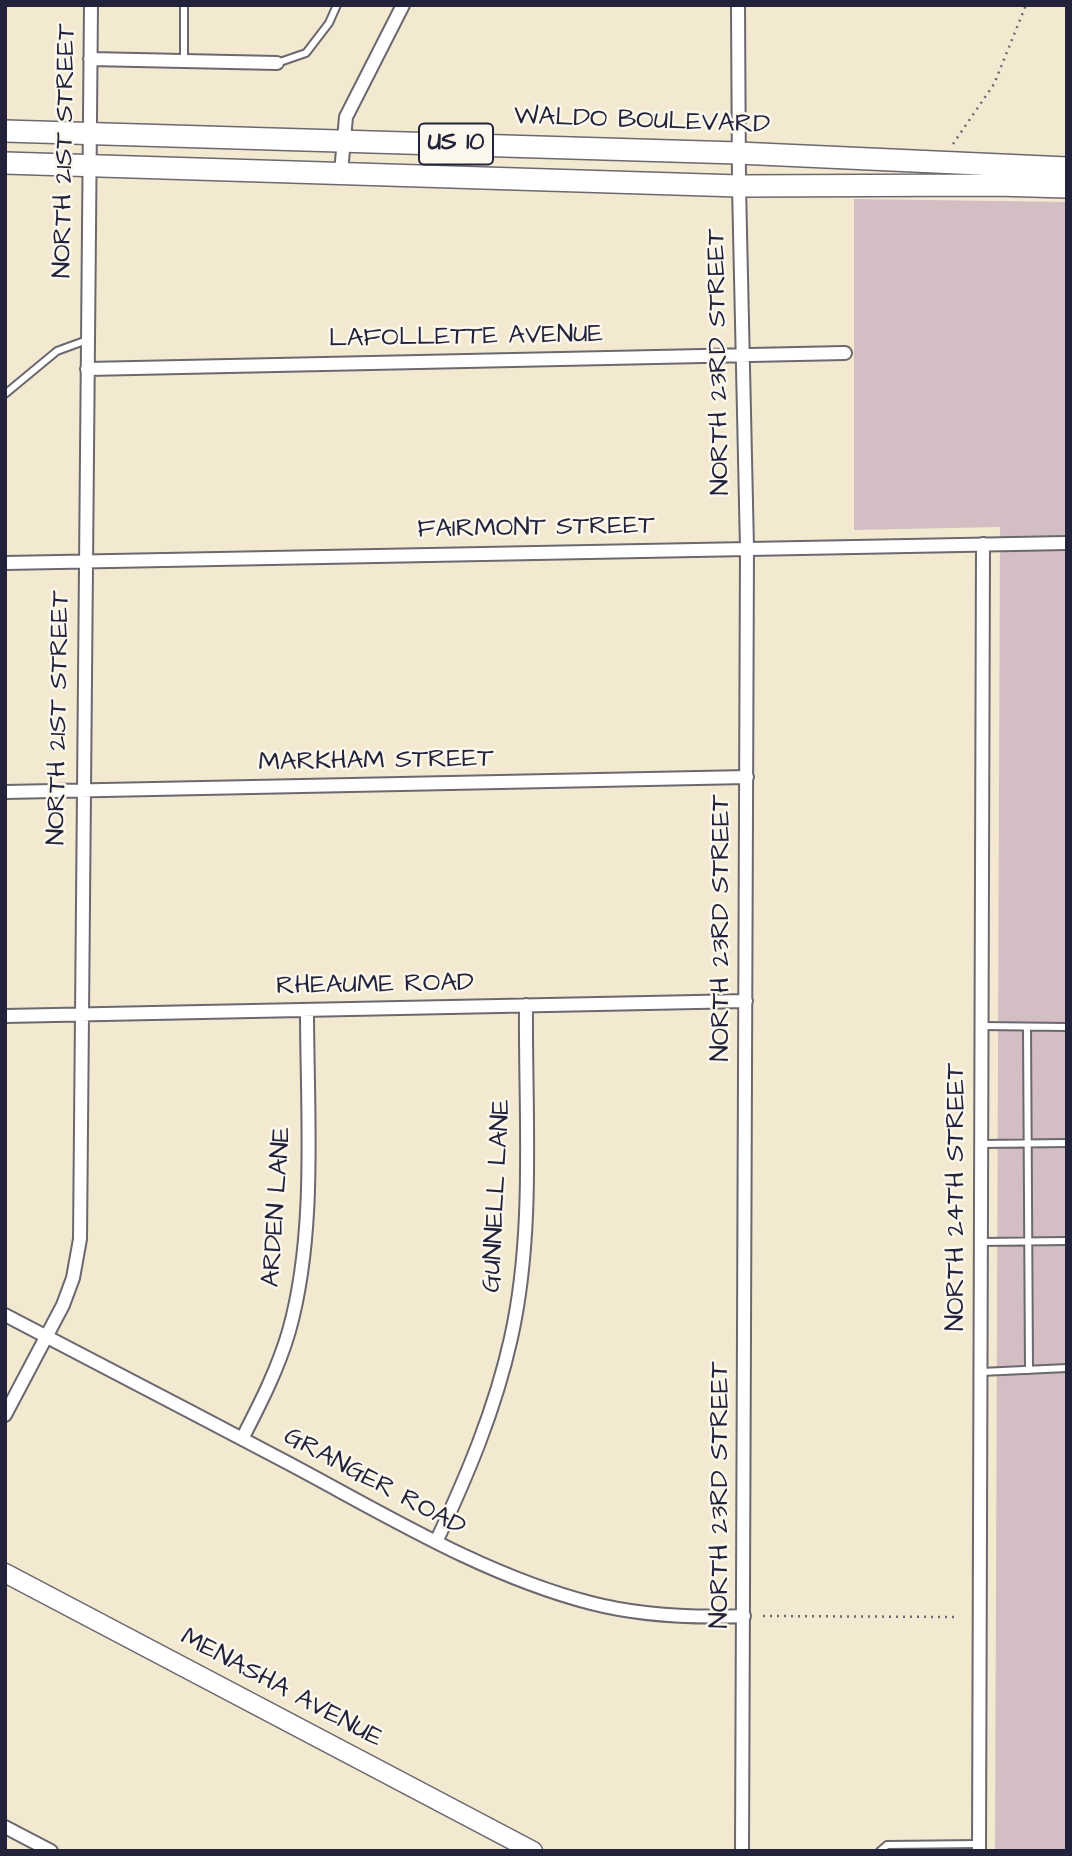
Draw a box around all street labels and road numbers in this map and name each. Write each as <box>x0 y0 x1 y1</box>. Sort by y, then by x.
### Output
street label: NORTH 21ST STREET <box>48 23 84 279</box>
street label: WALDO BOULEVARD <box>514 102 770 142</box>
road number: US 10 <box>419 124 493 164</box>
street label: NORTH 23RD STREET <box>702 228 738 496</box>
street label: LAFOLLETTE AVENUE <box>329 320 603 356</box>
street label: FAIRMONT STREET <box>417 511 655 547</box>
street label: NORTH 21ST STREET <box>42 590 78 846</box>
street label: MARKHAM STREET <box>258 744 494 780</box>
street label: NORTH 23RD STREET <box>707 795 739 1061</box>
street label: RHEAUME ROAD <box>276 969 474 1003</box>
street label: NORTH 24TH STREET <box>942 1063 974 1331</box>
street label: GUNNELL LANE <box>477 1099 519 1293</box>
street label: ARDEN LANE <box>257 1126 299 1288</box>
street label: NORTH 23RD STREET <box>706 1362 738 1628</box>
street label: GRANGER ROAD <box>278 1422 470 1544</box>
street label: MENASHA AVENUE <box>175 1623 387 1755</box>

